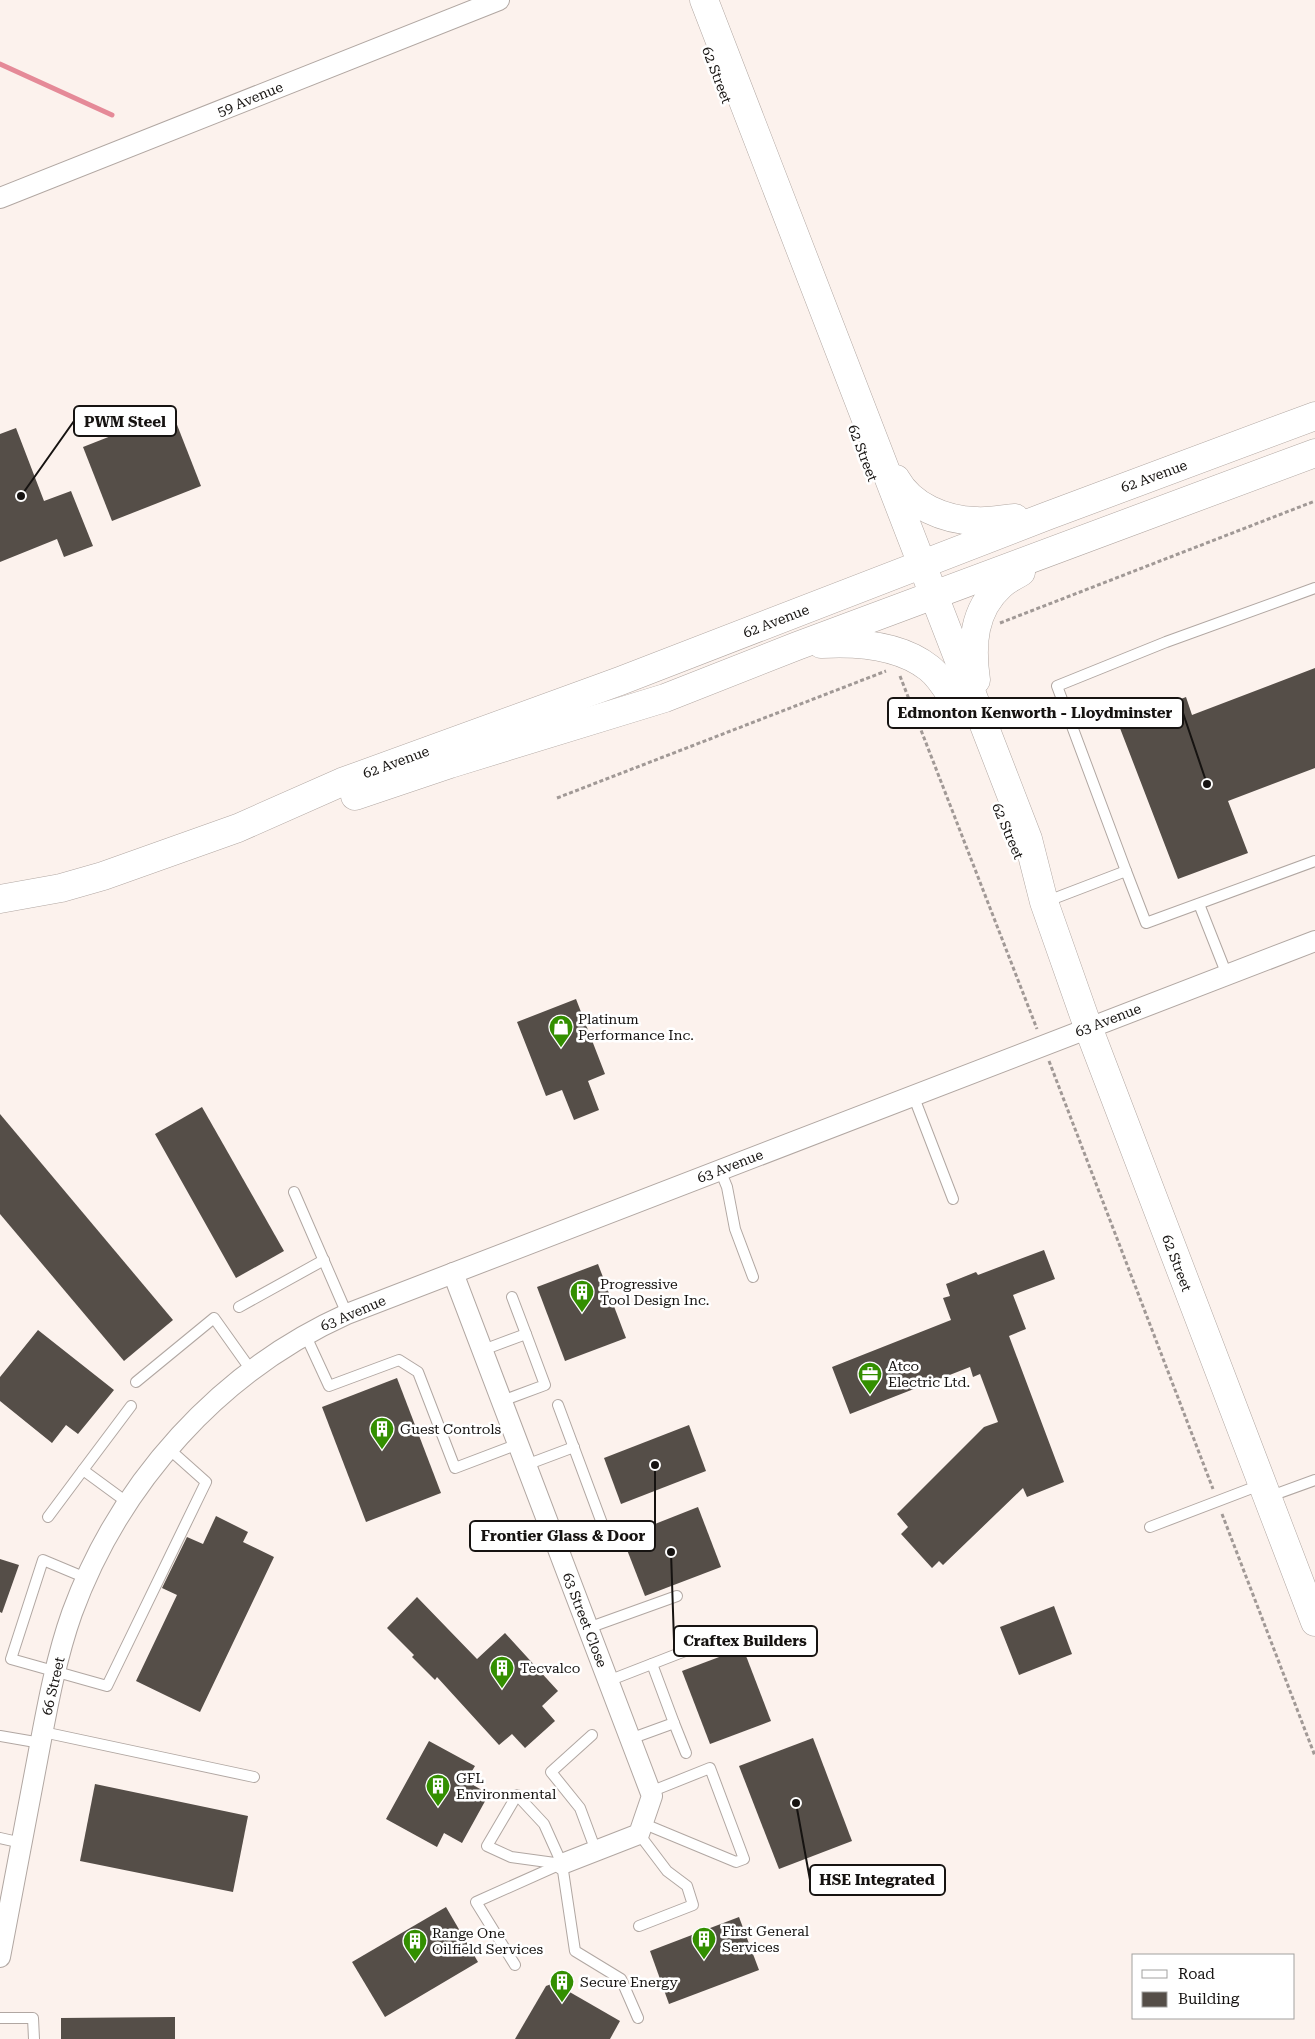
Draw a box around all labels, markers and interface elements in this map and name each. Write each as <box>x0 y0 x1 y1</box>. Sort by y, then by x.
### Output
street label: 62 Street <box>699 44 735 106</box>
street label: 59 Avenue <box>215 78 285 119</box>
callout: PWM Steel <box>74 406 176 436</box>
text: PWM Steel <box>84 413 166 431</box>
street label: 62 Street <box>845 422 881 484</box>
street label: 62 Avenue <box>1119 457 1190 495</box>
street label: 62 Avenue <box>741 601 812 641</box>
callout: Edmonton Kenworth - Lloydminster <box>888 698 1183 728</box>
text: Edmonton Kenworth - Lloydminster <box>898 704 1173 722</box>
street label: 62 Avenue <box>361 743 432 781</box>
street label: 62 Street <box>989 801 1027 861</box>
street label: 63 Avenue <box>1073 1000 1144 1040</box>
place label: Platinum Performance Inc. <box>578 1011 694 1043</box>
shop icon: Platinum Performance Inc. <box>548 1014 574 1048</box>
street label: 63 Avenue <box>695 1146 766 1186</box>
street label: 62 Street <box>1159 1232 1195 1294</box>
place label: Progressive Tool Design Inc. <box>600 1276 709 1308</box>
building icon: Progressive Tool Design Inc. <box>569 1279 595 1313</box>
street label: 63 Avenue <box>318 1292 388 1334</box>
place label: Atco Electric Ltd. <box>888 1358 970 1390</box>
office icon: Atco Electric Ltd. <box>857 1361 883 1395</box>
building icon: Guest Controls <box>369 1416 395 1450</box>
place label: Guest Controls <box>400 1421 502 1437</box>
callout: Frontier Glass & Door <box>470 1521 655 1551</box>
text: Frontier Glass & Door <box>481 1527 646 1545</box>
street label: 63 Street Close <box>560 1570 611 1670</box>
callout: Craftex Builders <box>674 1626 817 1656</box>
text: Craftex Builders <box>683 1632 807 1650</box>
street label: 66 Street <box>39 1655 67 1717</box>
building icon: Tecvalco <box>489 1655 515 1689</box>
place label: Tecvalco <box>520 1660 580 1676</box>
place label: GFL Environmental <box>456 1770 557 1802</box>
building icon: GFL Environmental <box>425 1773 451 1807</box>
callout: HSE Integrated <box>810 1865 945 1895</box>
text: HSE Integrated <box>819 1871 935 1889</box>
place label: First General Services <box>722 1923 810 1955</box>
place label: Range One Oilfield Services <box>432 1925 543 1957</box>
building icon: First General Services <box>691 1926 717 1960</box>
building icon: Range One Oilfield Services <box>402 1928 428 1962</box>
legend <box>1132 1954 1295 2019</box>
text: Road <box>1178 1965 1215 1983</box>
building icon: Secure Energy <box>549 1969 575 2003</box>
place label: Secure Energy <box>580 1974 678 1990</box>
text: Building <box>1178 1990 1240 2008</box>

